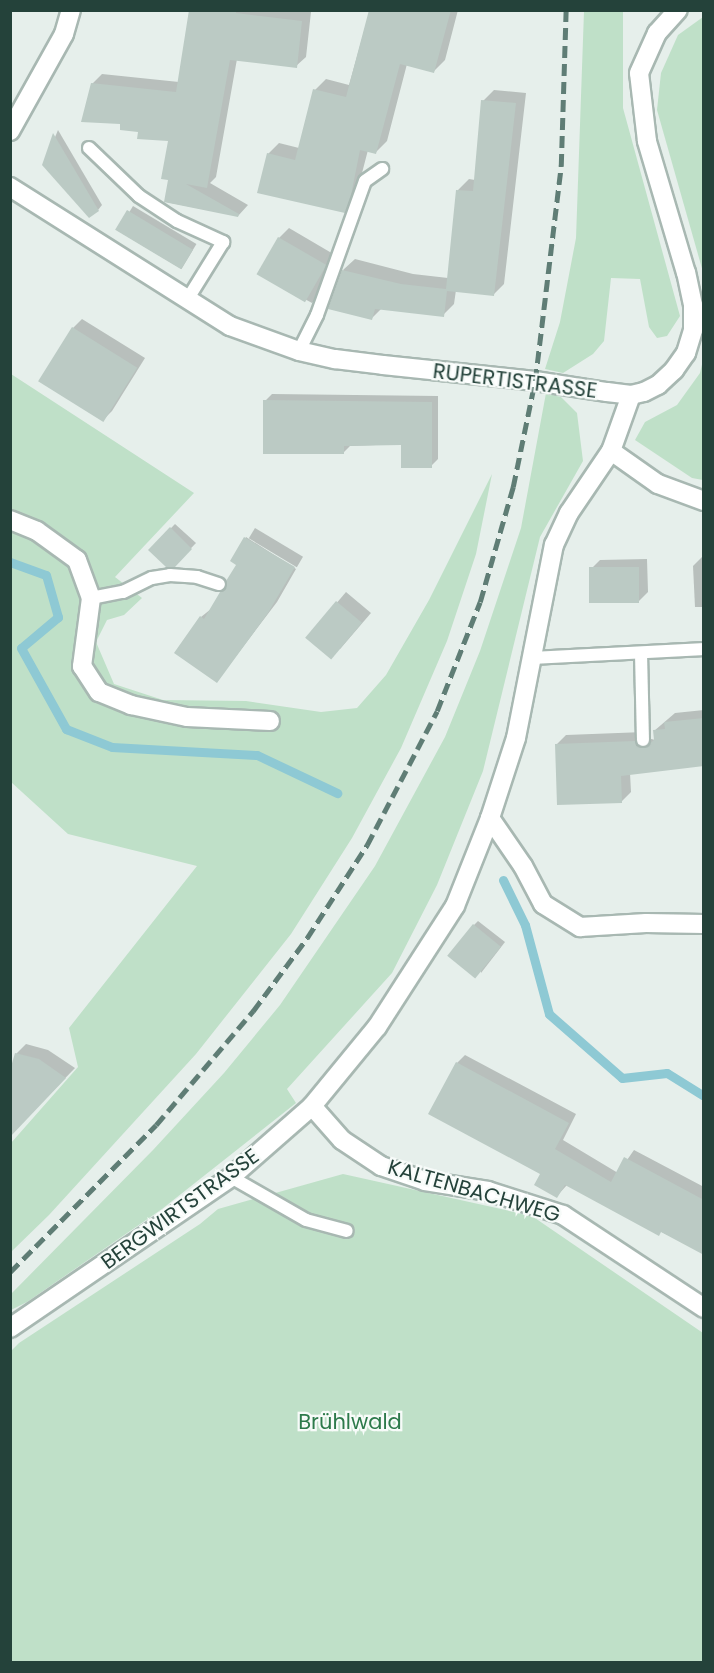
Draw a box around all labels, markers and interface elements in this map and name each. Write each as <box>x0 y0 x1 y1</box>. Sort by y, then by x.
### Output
street label: RUPERTISTRASSE <box>431 358 599 404</box>
street label: BERGWIRTSTRASSE <box>96 1143 264 1275</box>
street label: KALTENBACHWEG <box>385 1154 563 1228</box>
park label: Brühlwald <box>298 1409 402 1435</box>

